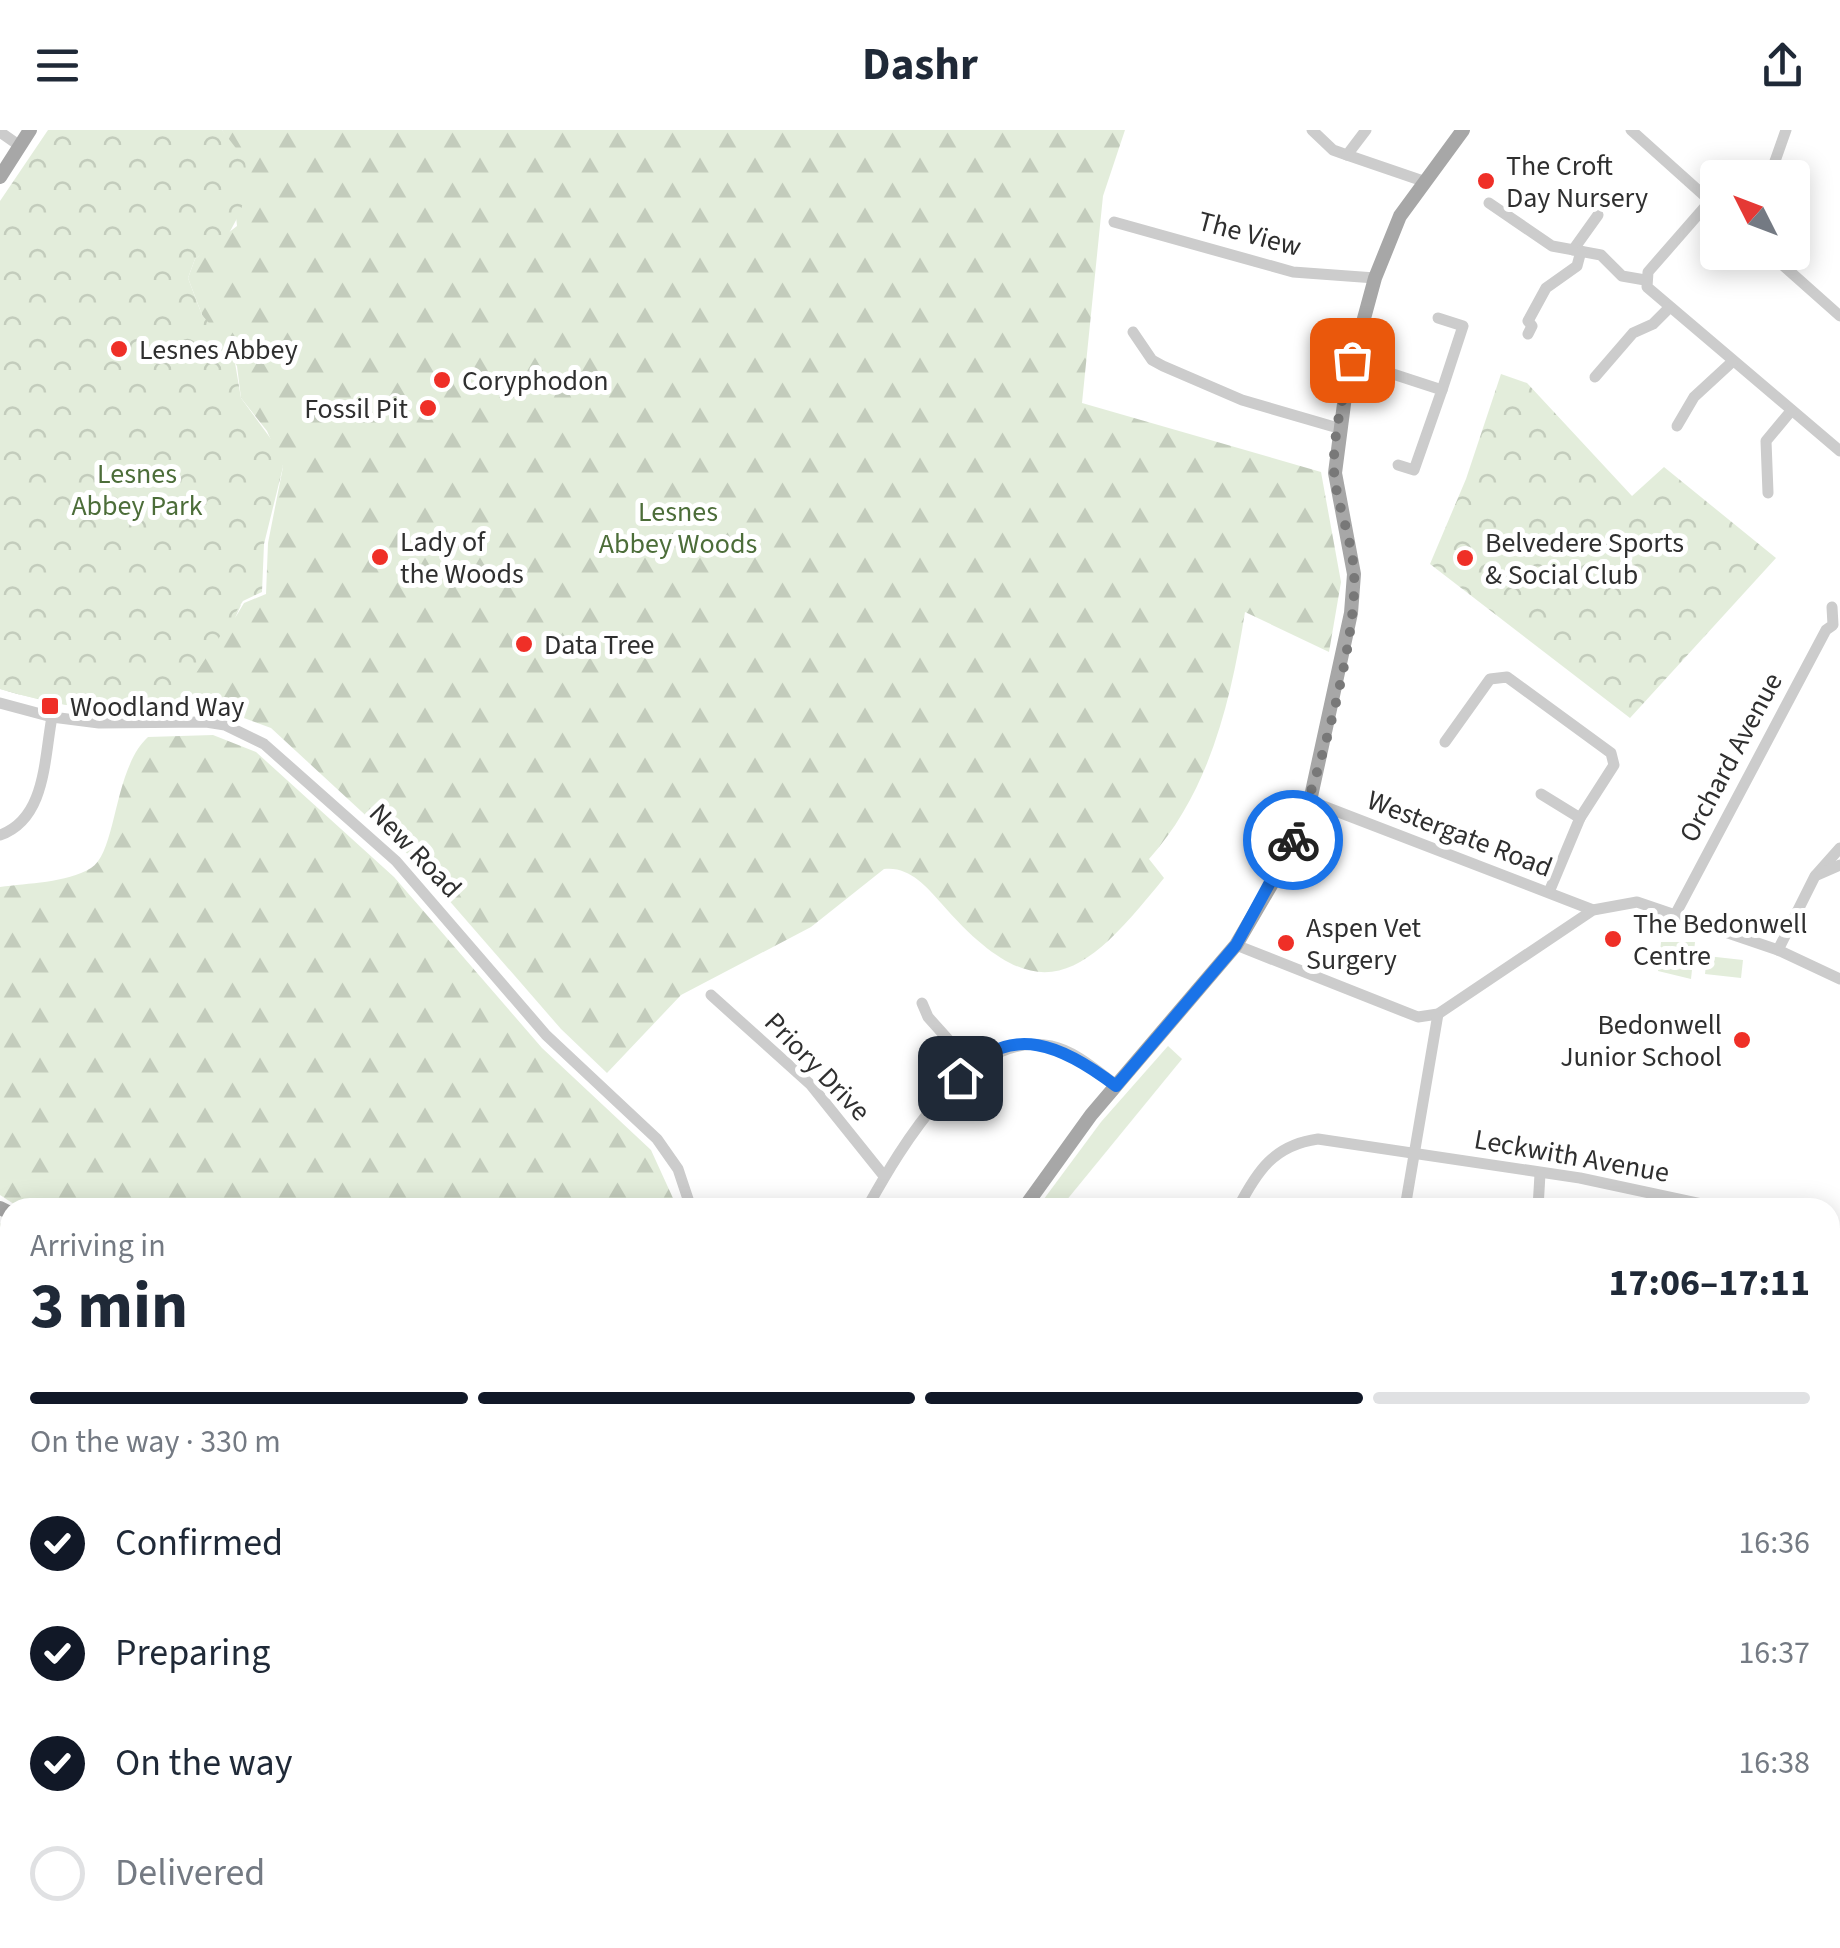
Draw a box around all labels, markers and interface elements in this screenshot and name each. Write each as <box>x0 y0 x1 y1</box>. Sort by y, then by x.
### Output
text: Dashr <box>862 33 978 97</box>
icon: menu <box>30 38 85 93</box>
icon: share <box>1755 38 1810 93</box>
place label: The Croft Day Nursery <box>1506 146 1648 218</box>
north arrow <box>1700 160 1810 270</box>
map controls <box>1700 160 1810 270</box>
marker: The Croft Day Nursery <box>1475 170 1497 192</box>
street label: The View <box>1194 201 1306 267</box>
pin <box>1310 318 1395 403</box>
place label: Lesnes Abbey <box>139 330 298 370</box>
icon: bag <box>1325 333 1380 388</box>
marker: Lesnes Abbey <box>108 338 130 360</box>
place label: Coryphodon <box>462 361 609 401</box>
marker: Coryphodon <box>431 369 453 391</box>
place label: Fossil Pit <box>304 389 409 429</box>
marker: Fossil Pit <box>417 397 439 419</box>
park label: Lesnes Abbey Park <box>71 454 203 526</box>
park label: Lesnes Abbey Woods <box>599 492 757 564</box>
place label: Lady of the Woods <box>400 522 524 594</box>
place label: Belvedere Sports & Social Club <box>1485 523 1684 595</box>
marker: Lady of the Woods <box>369 546 391 568</box>
marker: Belvedere Sports & Social Club <box>1454 547 1476 569</box>
place label: Data Tree <box>544 625 654 665</box>
marker: Data Tree <box>513 633 535 655</box>
street label: Orchard Avenue <box>1669 666 1792 849</box>
place label: Woodland Way <box>70 687 244 727</box>
marker: Woodland Way <box>39 695 61 717</box>
street label: Westergate Road <box>1361 780 1558 888</box>
courier <box>1243 790 1343 890</box>
street label: New Road <box>360 794 471 907</box>
icon: bike <box>1266 813 1321 868</box>
place label: The Bedonwell Centre <box>1633 904 1807 976</box>
place label: Aspen Vet Surgery <box>1306 908 1422 980</box>
marker: The Bedonwell Centre <box>1602 928 1624 950</box>
marker: Aspen Vet Surgery <box>1275 932 1297 954</box>
street label: Priory Drive <box>755 1003 879 1130</box>
place label: Bedonwell Junior School <box>1560 1005 1722 1077</box>
marker: Bedonwell Junior School <box>1731 1029 1753 1051</box>
pin <box>918 1036 1003 1121</box>
icon: home <box>933 1051 988 1106</box>
street label: Leckwith Avenue <box>1471 1119 1673 1193</box>
text: Arriving in <box>30 1223 166 1269</box>
text: 17:06–17:11 <box>1608 1256 1810 1310</box>
text: 3 min <box>30 1260 188 1353</box>
text: On the way · 330 m <box>30 1419 281 1465</box>
icon: check <box>30 1516 85 1571</box>
text: Confirmed <box>115 1516 283 1570</box>
text: 16:36 <box>1738 1520 1810 1566</box>
icon: check <box>30 1626 85 1681</box>
text: Preparing <box>115 1626 270 1680</box>
text: 16:37 <box>1738 1630 1810 1676</box>
icon: check <box>30 1736 85 1791</box>
text: On the way <box>115 1736 292 1790</box>
text: 16:38 <box>1738 1740 1810 1786</box>
text: Delivered <box>115 1846 265 1900</box>

